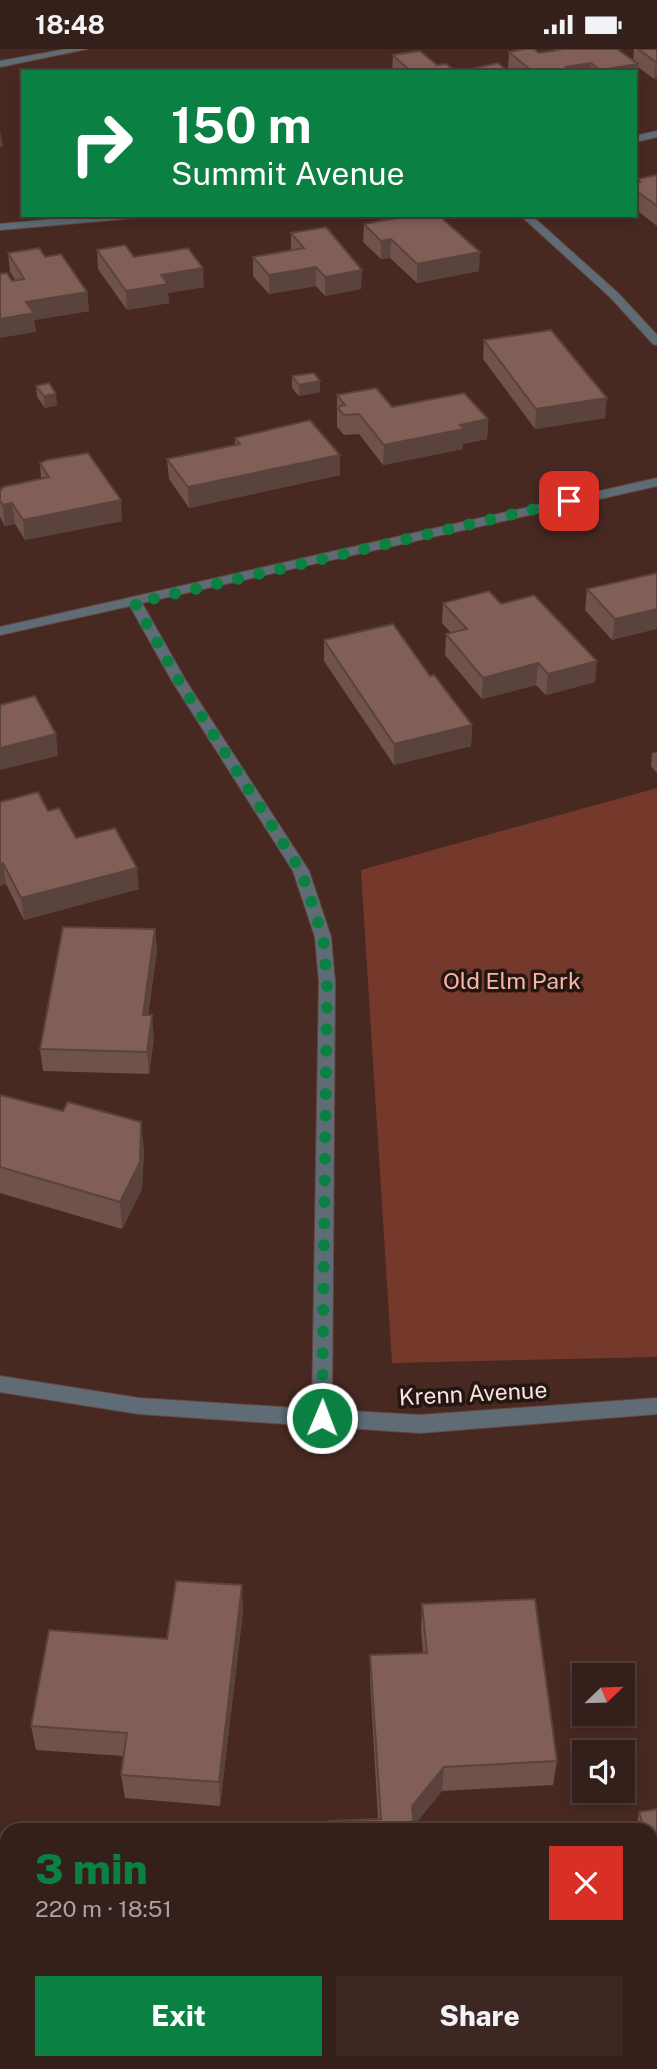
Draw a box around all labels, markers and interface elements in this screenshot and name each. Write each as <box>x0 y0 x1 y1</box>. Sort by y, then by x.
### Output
text: 18:48 <box>35 9 105 40</box>
text: 150 m <box>171 96 312 154</box>
icon: right <box>56 98 147 189</box>
text: Summit Avenue <box>171 155 405 192</box>
pin <box>539 471 599 531</box>
icon: arrive <box>550 482 588 520</box>
park label: Old Elm Park <box>443 967 581 994</box>
street label: Krenn Avenue <box>398 1376 548 1410</box>
position arrow <box>285 1381 359 1455</box>
north arrow <box>572 1663 635 1725</box>
map controls <box>572 1663 635 1803</box>
button: sound <box>572 1740 635 1803</box>
text: 3 min <box>35 1844 148 1893</box>
button: close <box>549 1846 623 1920</box>
text: 220 m · 18:51 <box>35 1895 172 1922</box>
button: Exit <box>35 1976 322 2056</box>
button: Share <box>336 1976 623 2056</box>

